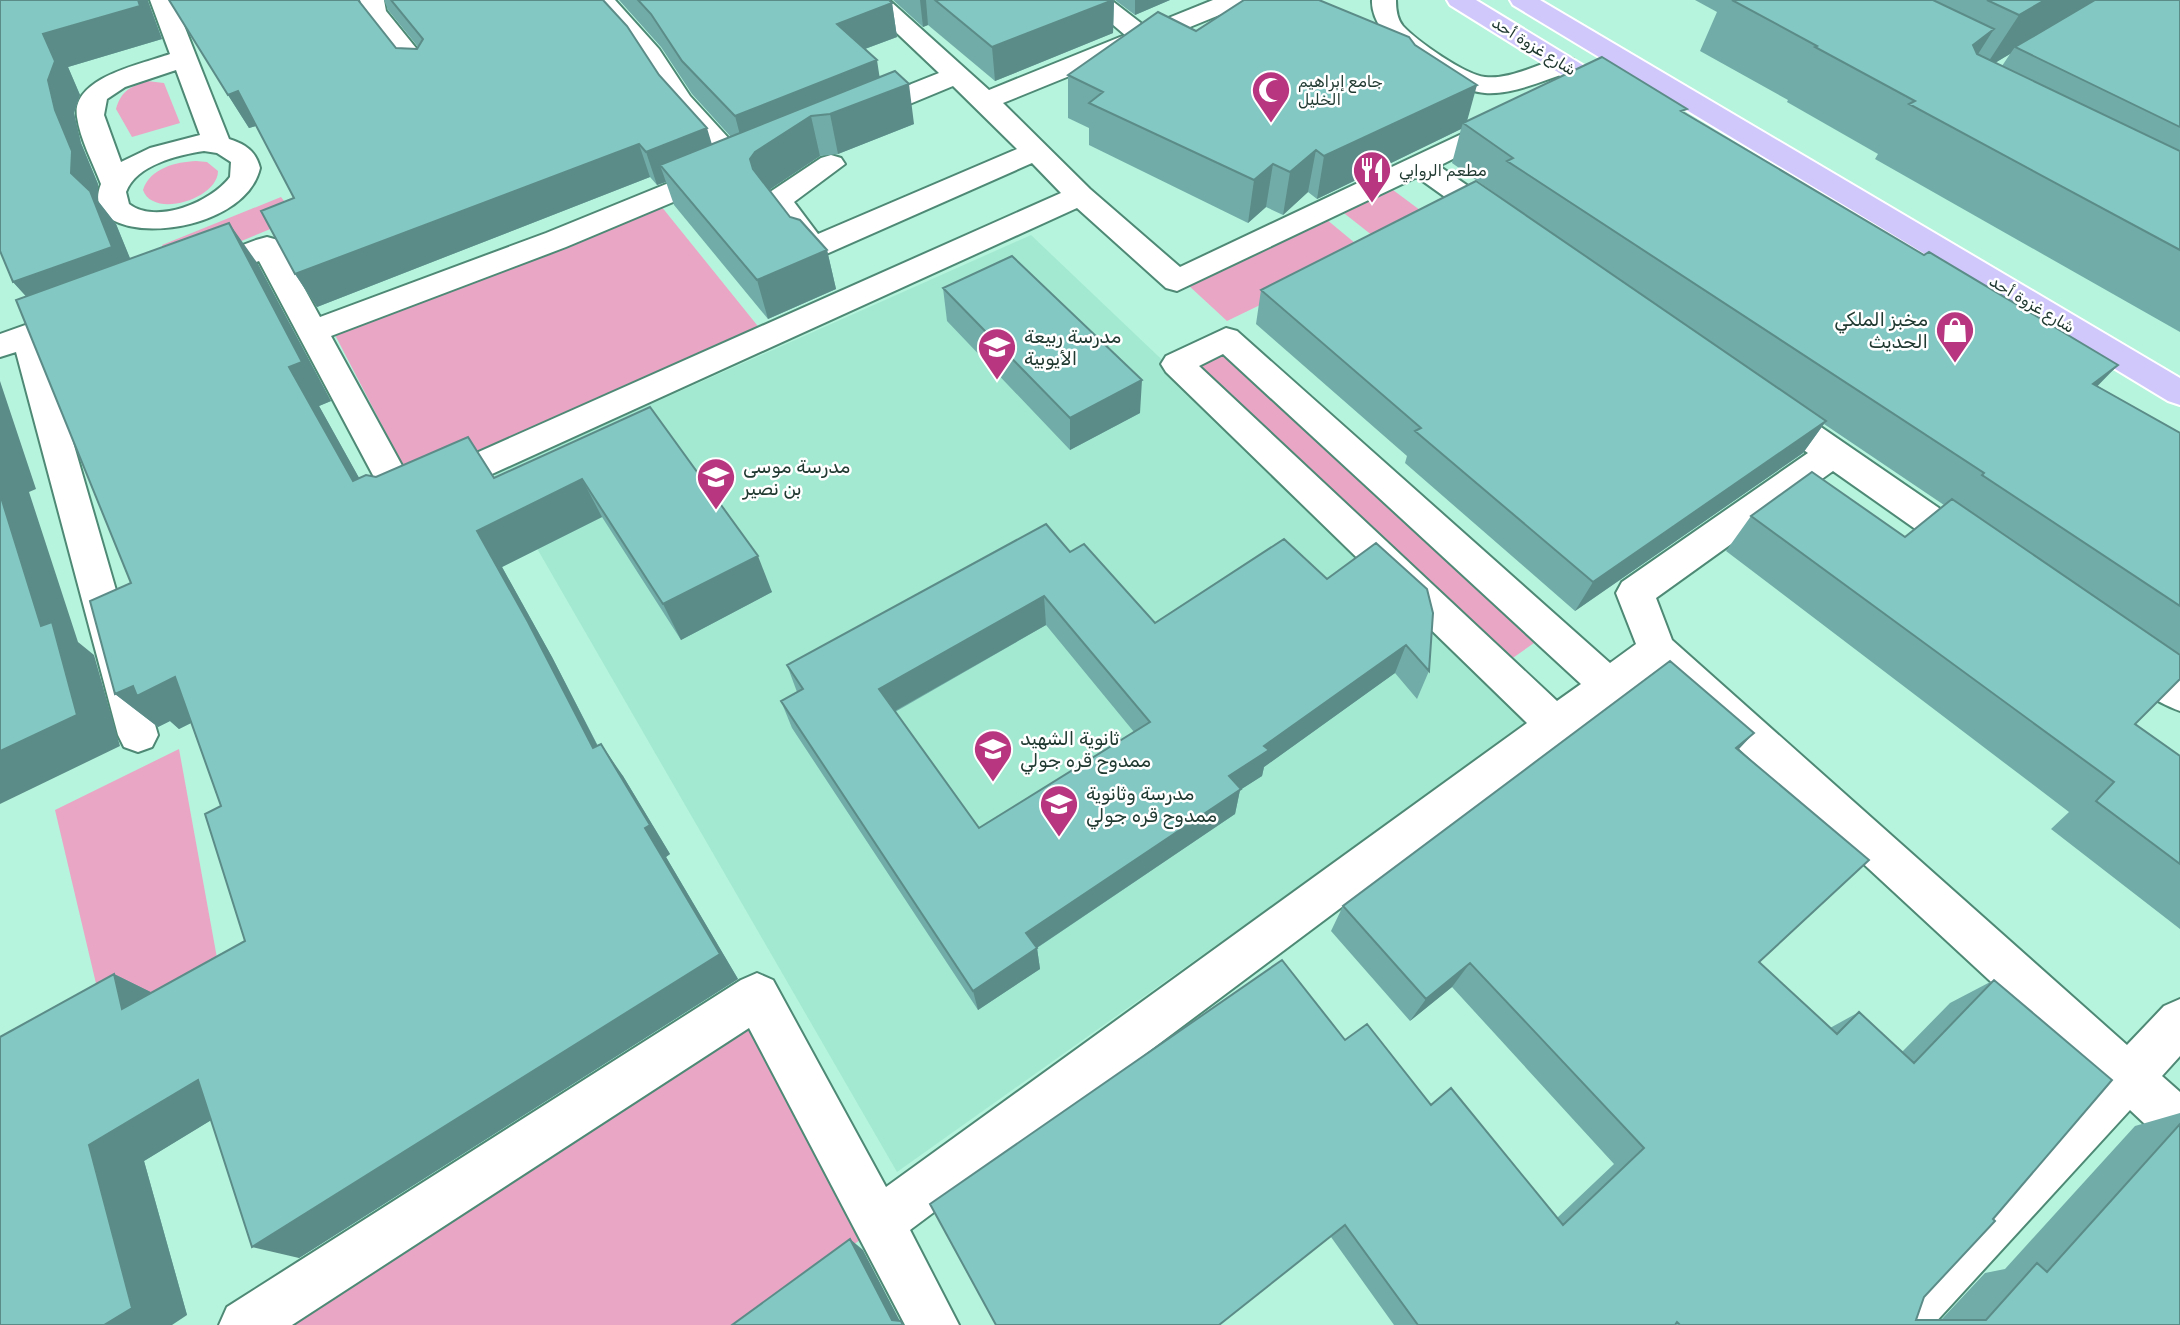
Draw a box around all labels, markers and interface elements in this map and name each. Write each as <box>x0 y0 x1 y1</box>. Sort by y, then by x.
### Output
street label: شارع غزوة أحد <box>1487 13 1580 81</box>
mosque icon: جامع إبراهيم الخليل <box>1250 69 1292 124</box>
place label: جامع إبراهيم الخليل <box>1298 72 1383 109</box>
restaurant icon: مطعم الروابي <box>1351 149 1393 204</box>
place label: مطعم الروابي <box>1399 161 1487 183</box>
street label: شارع غزوة أحد <box>1985 271 2078 339</box>
place label: مخبز الملكي الحديث <box>1834 308 1928 353</box>
shop icon: مخبز الملكي الحديث <box>1934 309 1976 364</box>
place label: مدرسة ربيعة الأيوبية <box>1024 325 1121 370</box>
school or university icon: مدرسة ربيعة الأيوبية <box>976 326 1018 381</box>
place label: مدرسة موسى بن نصير <box>742 455 850 500</box>
school or university icon: مدرسة موسى بن نصير <box>695 456 737 511</box>
place label: ثانوية الشهيد ممدوح قره جولي <box>1020 727 1151 775</box>
school or university icon: ثانوية الشهيد ممدوح قره جولي <box>972 728 1014 783</box>
place label: مدرسة وثانوية ممدوح قره جولي <box>1086 782 1217 830</box>
school or university icon: مدرسة وثانوية ممدوح قره جولي <box>1038 783 1080 838</box>

